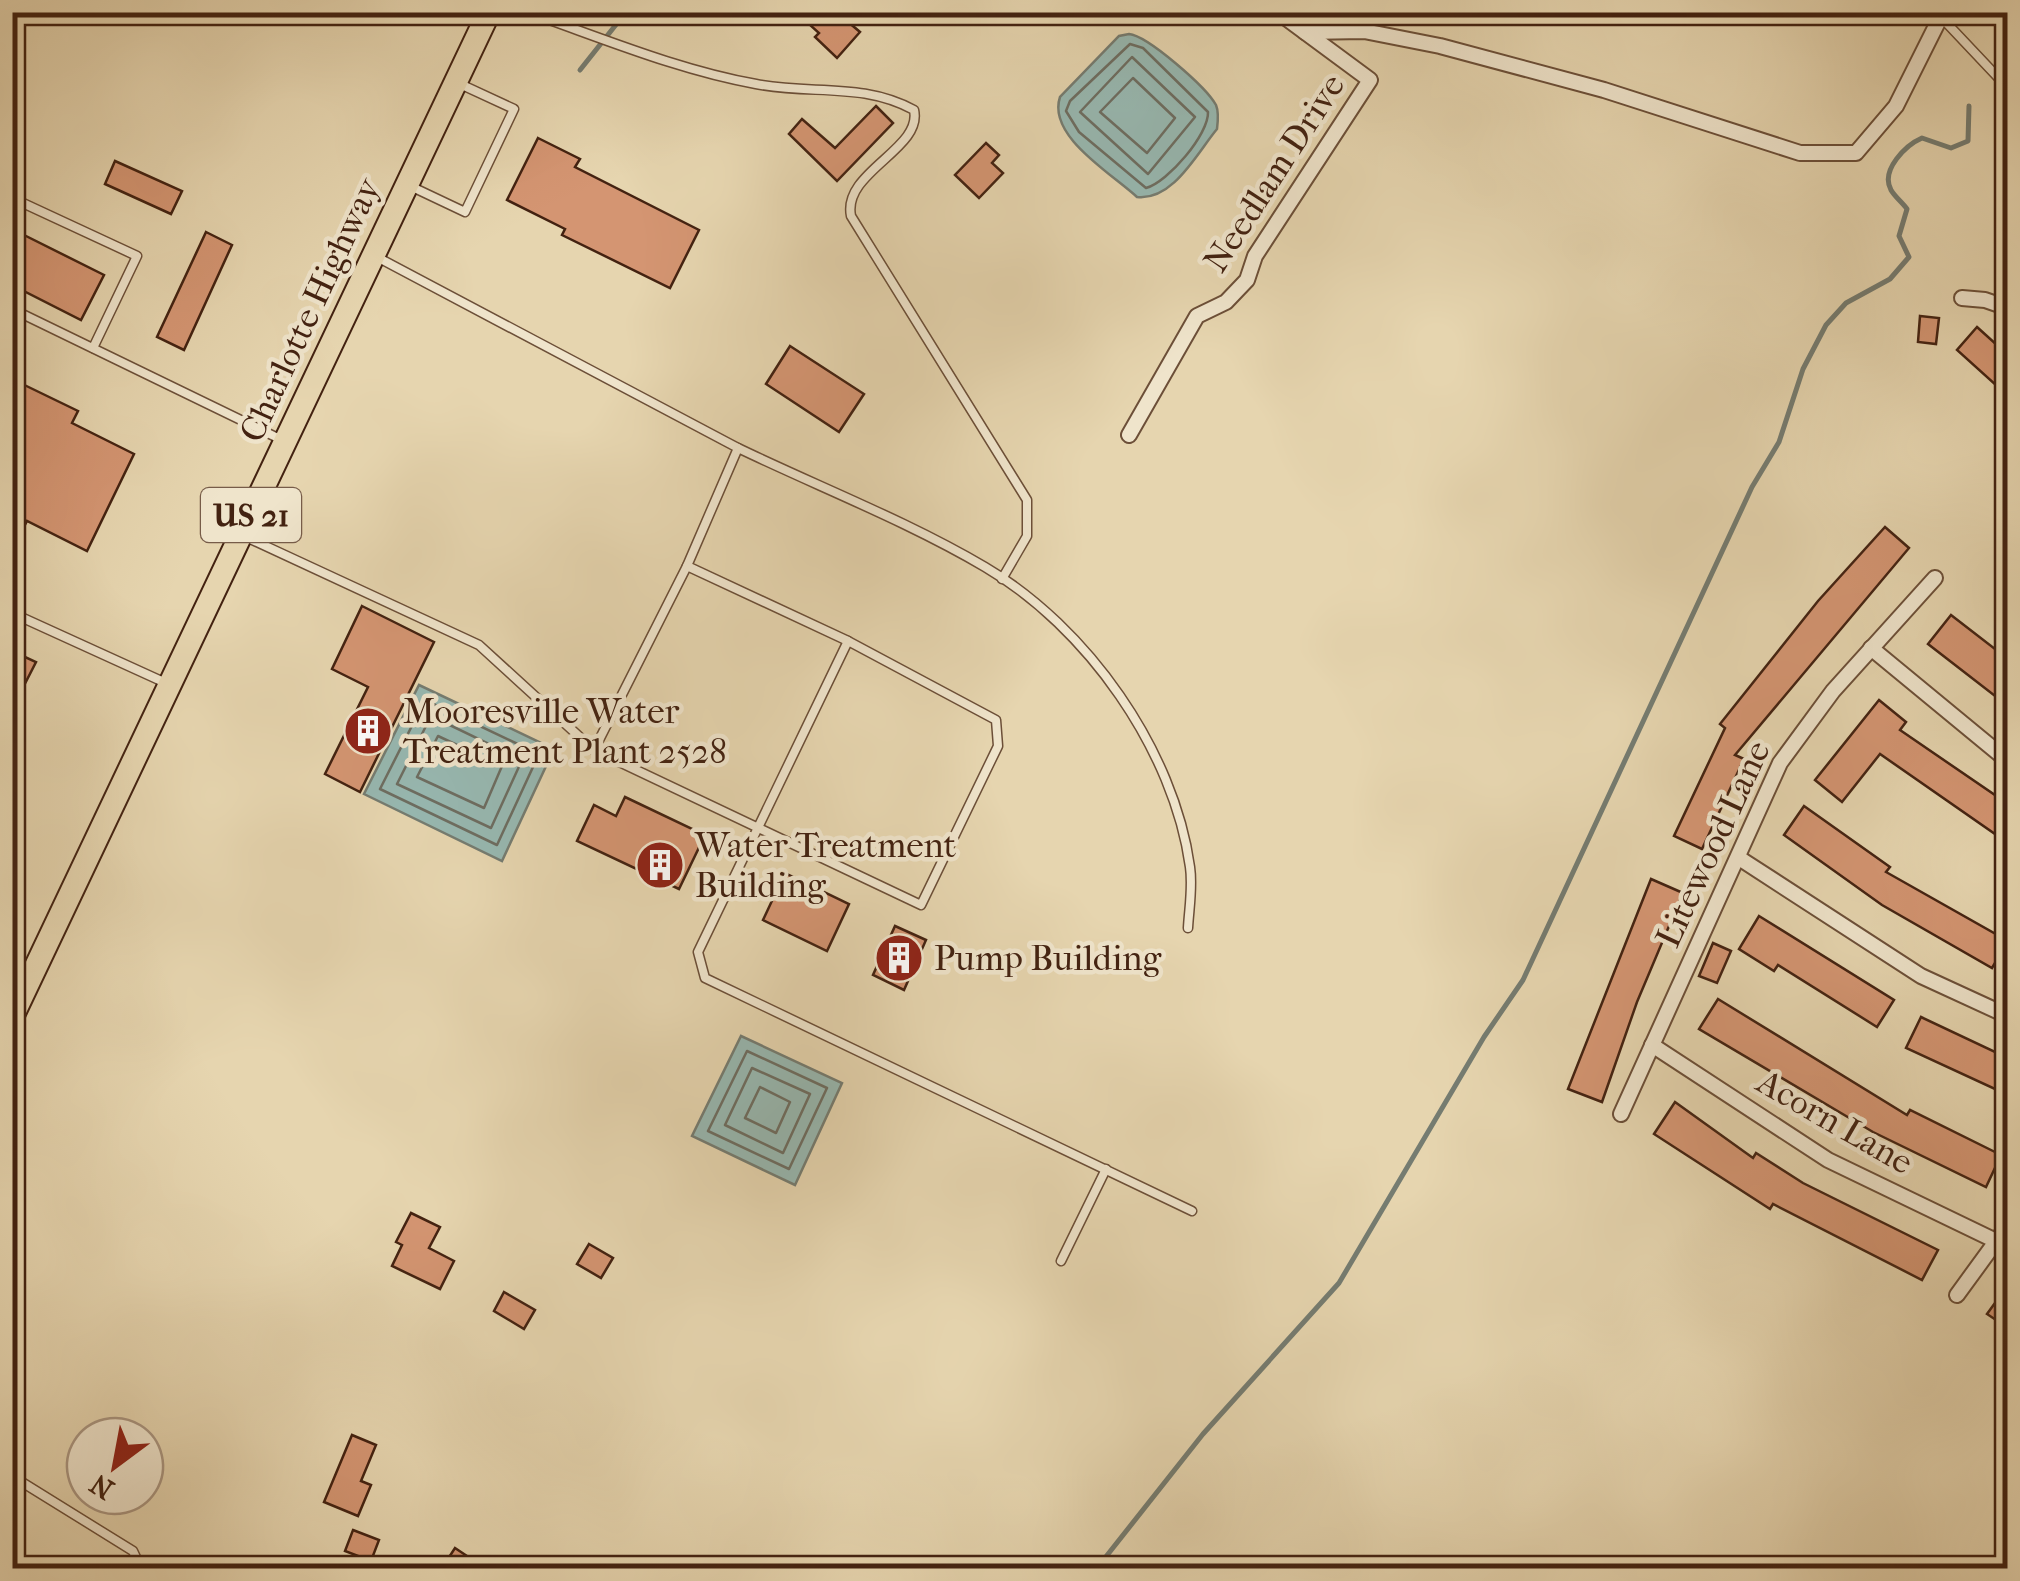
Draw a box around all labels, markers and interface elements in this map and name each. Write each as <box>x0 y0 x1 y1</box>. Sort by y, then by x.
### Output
street label: Needlam Drive <box>1195 66 1353 280</box>
street label: Charlotte Highway <box>231 170 390 448</box>
road number: US 21 <box>201 488 301 542</box>
place label: Mooresville Water Treatment Plant 2528 <box>403 691 727 772</box>
building icon: Mooresville Water Treatment Plant 2528 <box>342 705 394 757</box>
street label: Litewood Lane <box>1647 734 1779 954</box>
place label: Water Treatment Building <box>694 825 957 906</box>
building icon: Water Treatment Building <box>634 839 686 891</box>
building icon: Pump Building <box>873 932 925 984</box>
place label: Pump Building <box>934 938 1162 979</box>
street label: Acorn Lane <box>1748 1060 1920 1183</box>
north arrow <box>65 1416 165 1516</box>
text: N <box>84 1467 120 1506</box>

